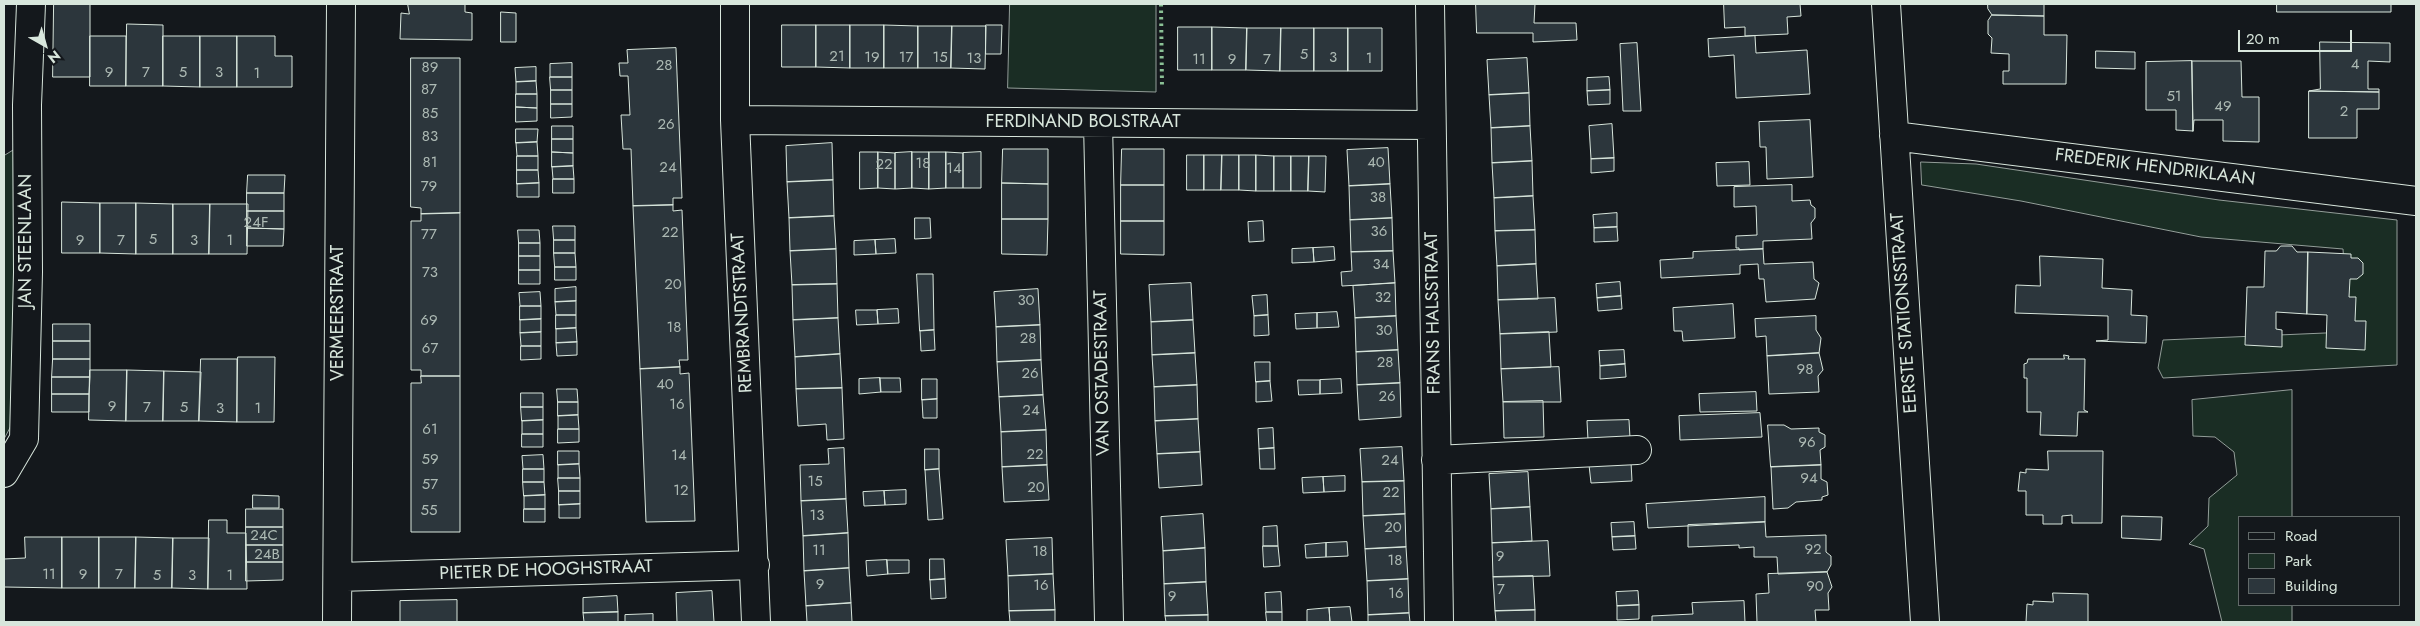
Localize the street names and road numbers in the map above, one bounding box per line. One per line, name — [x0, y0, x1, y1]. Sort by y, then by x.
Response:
street label: FERDINAND BOLSTRAAT — [985, 112, 1181, 134]
street label: FREDERIK HENDRIKLAAN — [2054, 145, 2256, 191]
street label: JAN STEENLAAN — [16, 174, 38, 308]
street label: EERSTE STATIONSSTRAAT — [1887, 212, 1923, 414]
street label: REMBRANDTSTRAAT — [728, 232, 758, 394]
street label: FRANS HALSSTRAAT — [1422, 232, 1446, 394]
street label: VERMEERSTRAAT — [328, 245, 350, 381]
street label: VAN OSTADESTRAAT — [1091, 290, 1115, 456]
street label: PIETER DE HOOGHSTRAAT — [439, 556, 653, 586]

